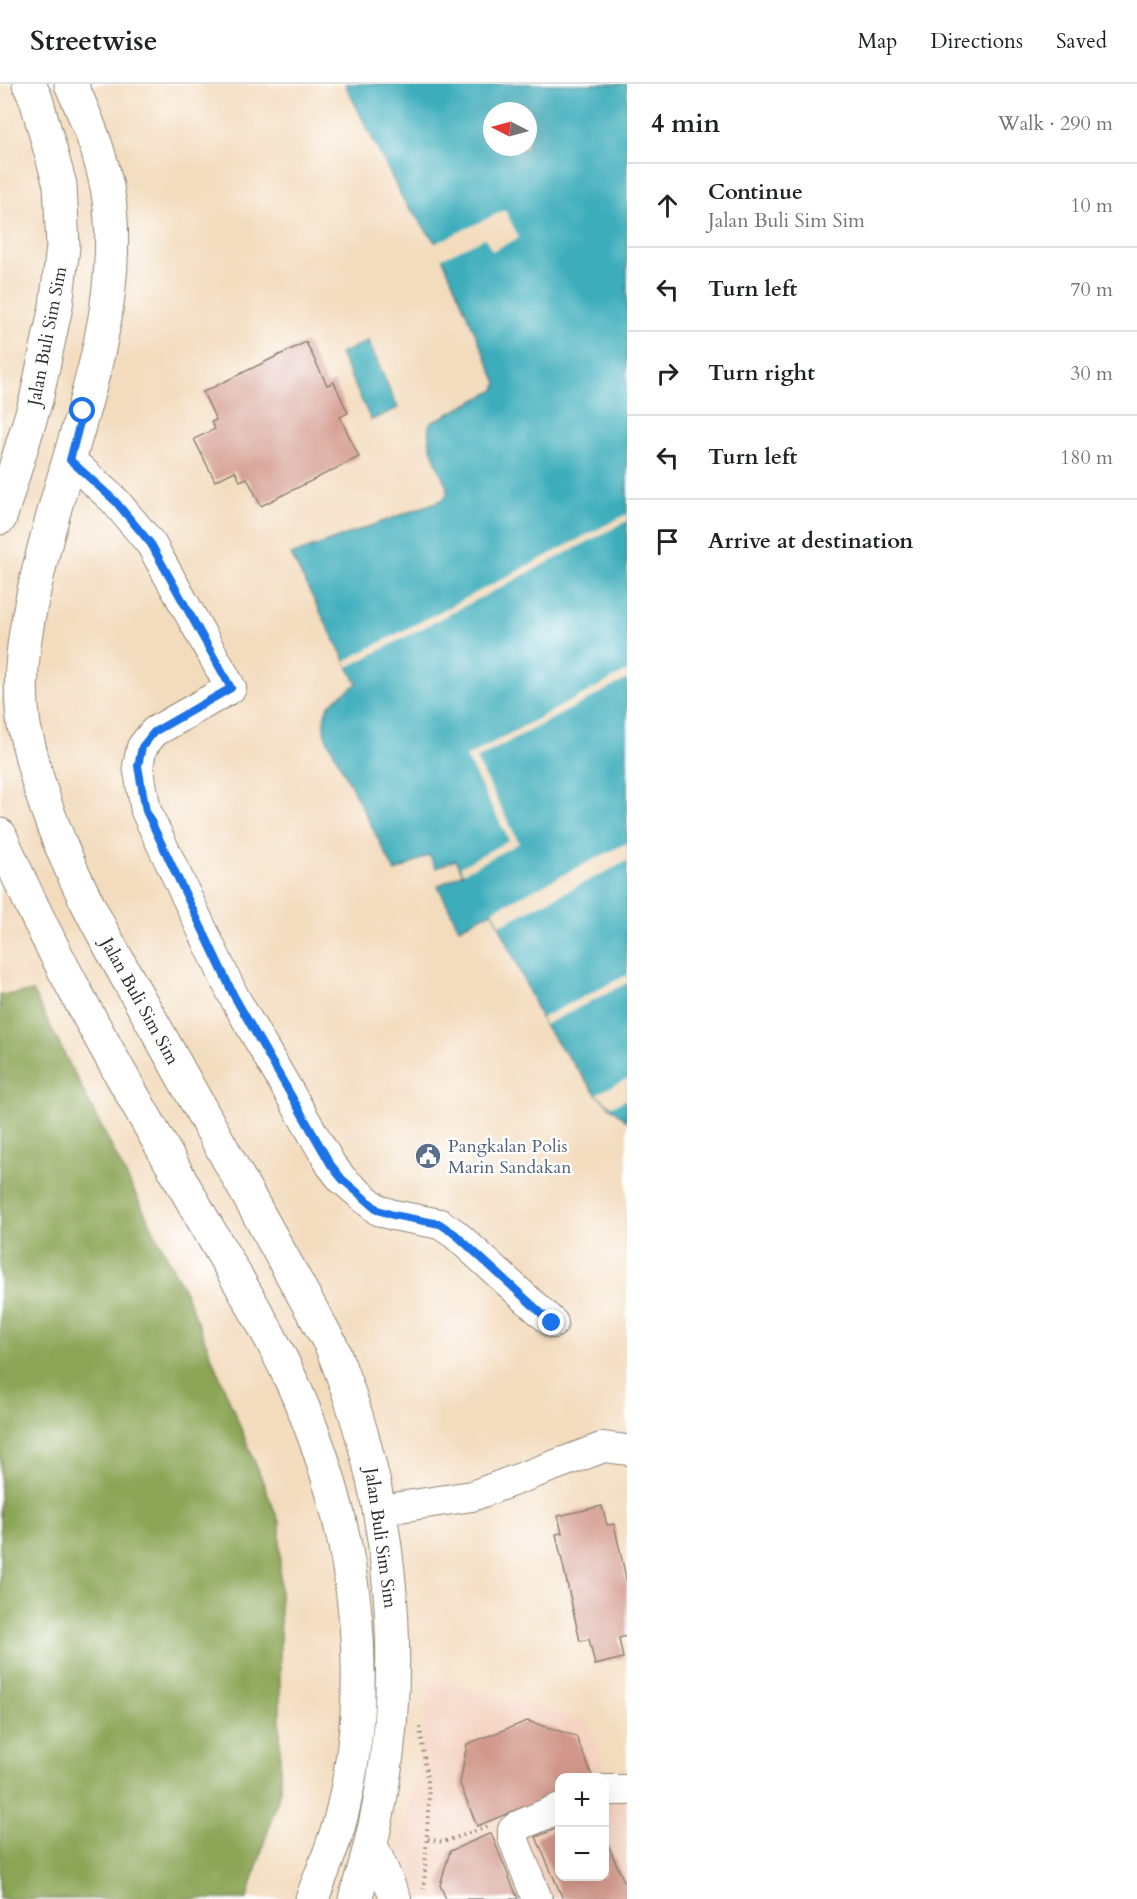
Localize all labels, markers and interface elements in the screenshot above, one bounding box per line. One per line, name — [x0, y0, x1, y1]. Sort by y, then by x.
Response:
text: Streetwise — [30, 22, 158, 60]
text: Map — [857, 27, 897, 56]
text: Directions — [930, 27, 1023, 56]
text: Saved — [1056, 27, 1107, 56]
north arrow — [483, 102, 537, 156]
text: 4 min — [651, 106, 720, 141]
text: Walk · 290 m — [998, 110, 1113, 137]
text: Continue — [708, 177, 803, 207]
icon: ahead — [651, 189, 684, 222]
text: 10 m — [1070, 192, 1113, 219]
text: Jalan Buli Sim Sim — [708, 207, 865, 234]
street label: Jalan Buli Sim Sim — [21, 264, 73, 411]
icon: left — [651, 273, 684, 306]
text: Turn left — [708, 274, 797, 304]
text: 70 m — [1070, 276, 1113, 303]
icon: right — [651, 357, 684, 390]
text: Turn right — [708, 358, 815, 388]
text: 30 m — [1070, 360, 1113, 387]
route start — [69, 397, 95, 423]
icon: left — [651, 441, 684, 474]
text: Turn left — [708, 442, 797, 472]
text: 180 m — [1060, 444, 1113, 471]
icon: arrive — [651, 525, 684, 558]
text: Arrive at destination — [708, 526, 913, 556]
street label: Jalan Buli Sim Sim — [93, 931, 185, 1070]
place label: Pangkalan Polis Marin Sandakan — [448, 1134, 572, 1180]
public building icon: Pangkalan Polis Marin Sandakan — [413, 1141, 443, 1171]
route end — [538, 1309, 564, 1335]
street label: Jalan Buli Sim Sim — [358, 1463, 403, 1611]
map controls — [555, 1773, 609, 1881]
button: + — [555, 1773, 609, 1827]
button: − — [555, 1827, 609, 1881]

